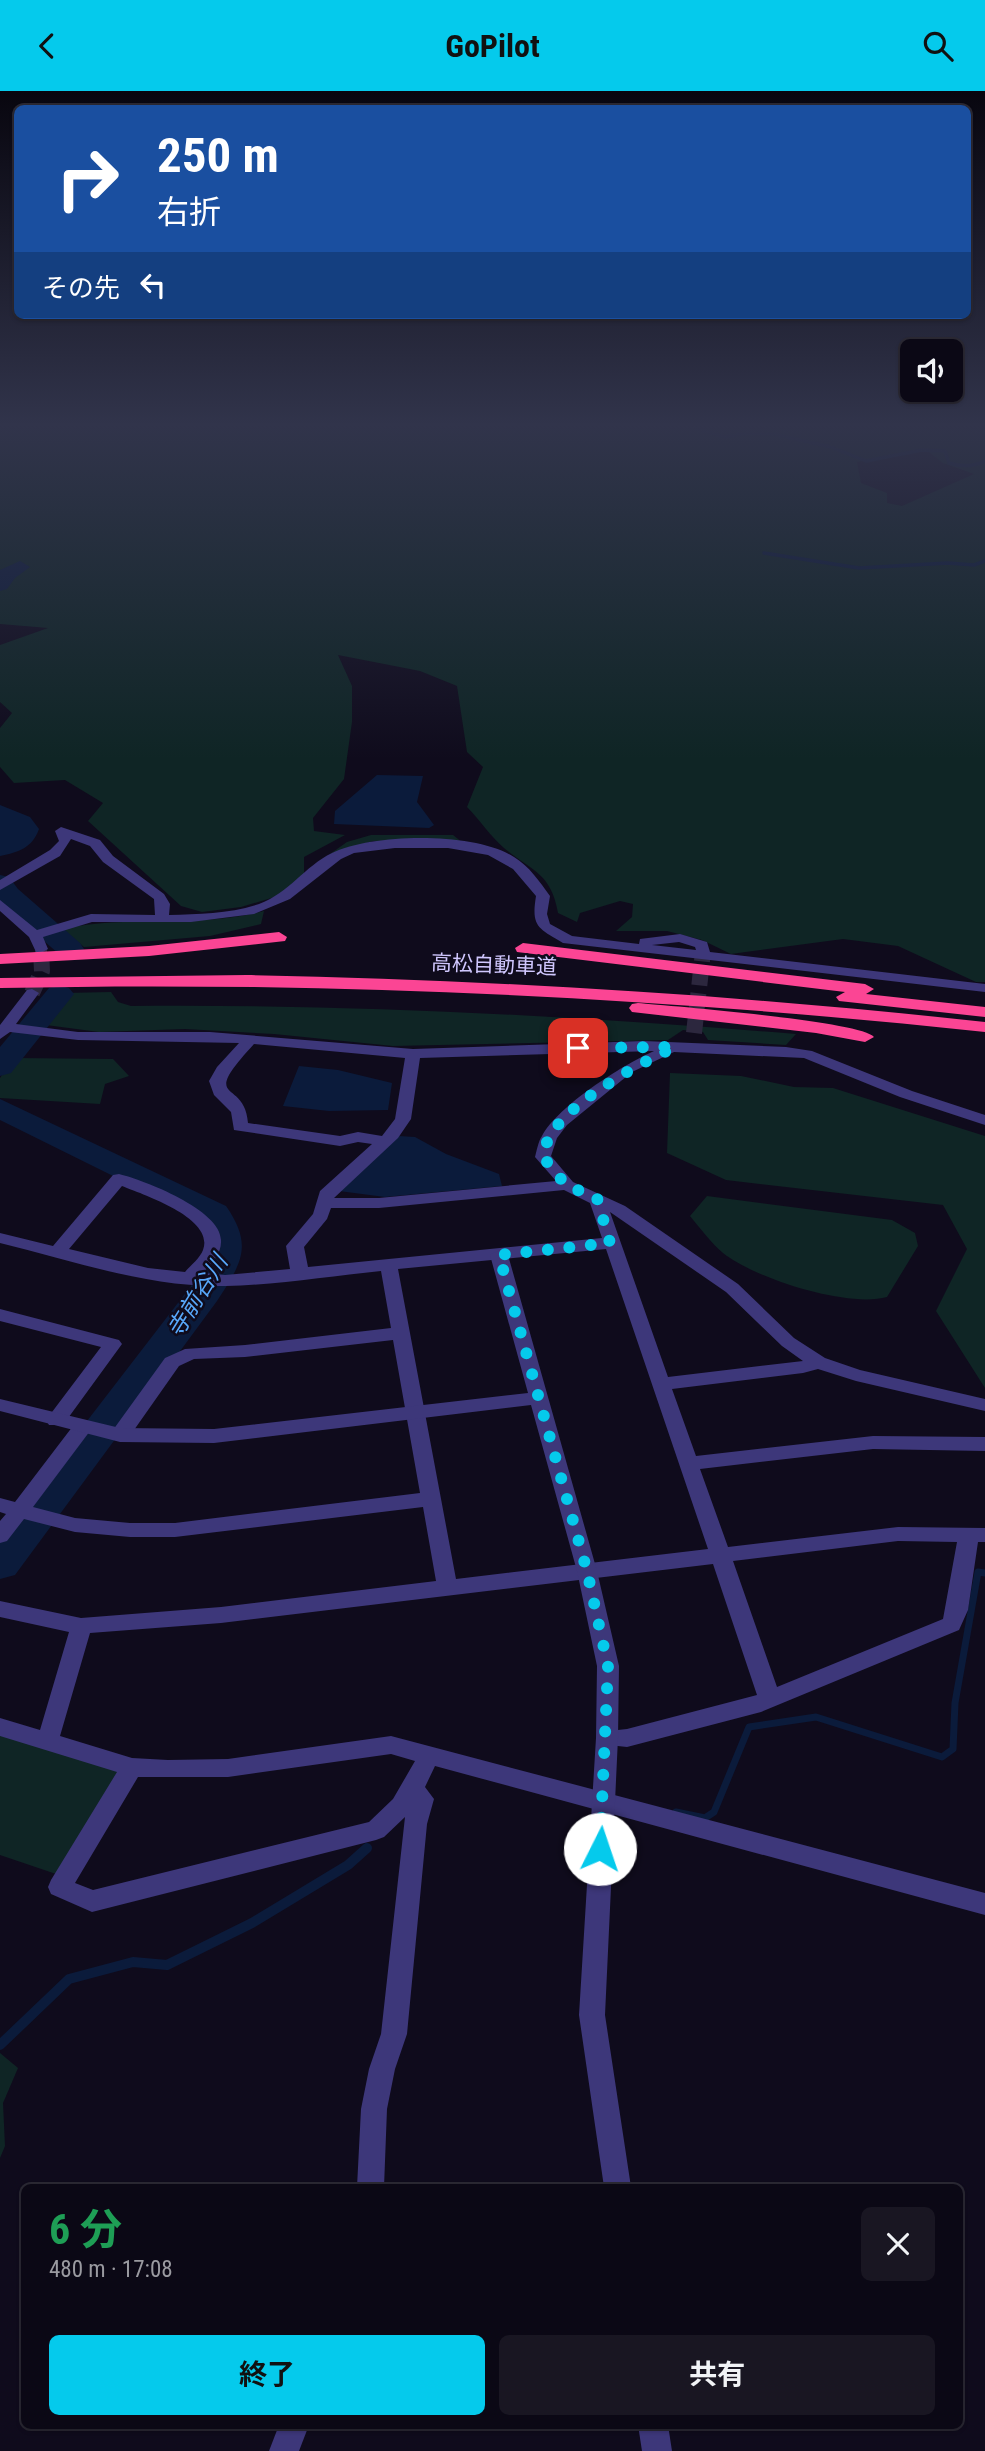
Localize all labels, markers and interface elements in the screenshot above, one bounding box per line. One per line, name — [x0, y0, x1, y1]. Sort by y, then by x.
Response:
icon: back — [28, 27, 66, 65]
text: GoPilot — [445, 27, 540, 65]
icon: search — [919, 27, 957, 65]
text: 250 m — [157, 127, 279, 184]
icon: right — [42, 133, 133, 224]
text: 右折 — [157, 193, 221, 231]
icon: left — [134, 266, 172, 304]
text: その先 — [42, 273, 120, 303]
map controls — [900, 339, 963, 402]
button: sound — [900, 339, 963, 402]
street label: 高松自動車道 — [431, 951, 557, 979]
pin — [548, 1018, 608, 1078]
icon: arrive — [559, 1029, 597, 1067]
water label: 寺前谷川 — [162, 1248, 235, 1342]
position arrow — [563, 1812, 637, 1886]
text: 6 分 — [49, 2205, 122, 2254]
button: close — [861, 2207, 935, 2281]
text: 480 m · 17:08 — [49, 2256, 173, 2283]
button: 終了 — [49, 2335, 485, 2415]
button: 共有 — [499, 2335, 935, 2415]

